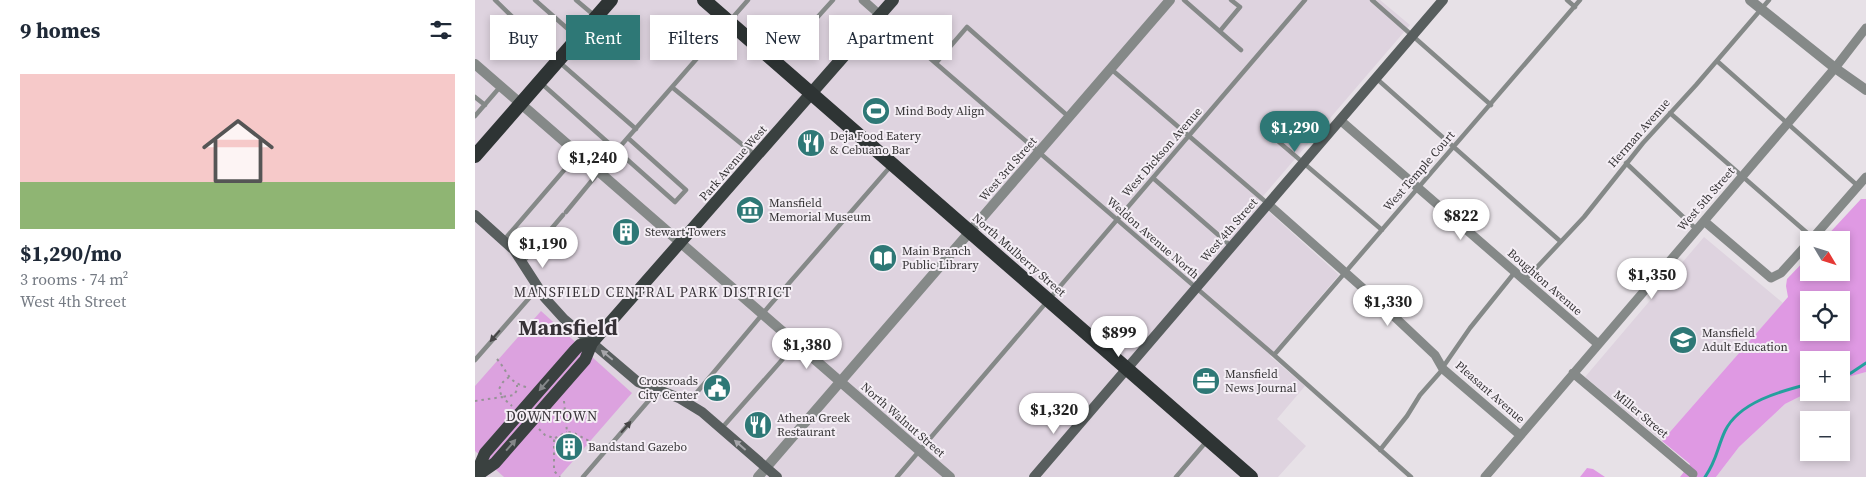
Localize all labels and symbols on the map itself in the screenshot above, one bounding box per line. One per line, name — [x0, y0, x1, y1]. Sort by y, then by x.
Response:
street label: Herman Avenue — [1605, 95, 1673, 171]
sports icon: Mind Body Align — [861, 96, 891, 126]
place label: Mind Body Align — [895, 103, 985, 119]
street label: West Dickson Avenue — [1118, 104, 1206, 200]
pin: $1,290 — [1254, 110, 1336, 153]
street label: Park Avenue West — [696, 122, 770, 204]
street label: West Temple Court — [1380, 127, 1458, 214]
restaurant icon: Deja Food Eatery & Cebuano Bar — [796, 128, 826, 158]
place label: Deja Food Eatery & Cebuano Bar — [830, 128, 922, 158]
street label: West 3rd Street — [976, 133, 1040, 205]
pin: $1,240 — [552, 140, 634, 183]
street label: West 5th Street — [1674, 164, 1738, 234]
street label: Weldon Avenue North — [1103, 193, 1203, 283]
museum icon: Mansfield Memorial Museum — [735, 195, 765, 225]
place label: Mansfield Memorial Museum — [769, 195, 871, 225]
street label: West 4th Street — [1197, 195, 1261, 265]
pin: $822 — [1431, 198, 1491, 241]
street label: North Mulberry Street — [969, 210, 1069, 300]
building icon: Stewart Towers — [611, 217, 641, 247]
place label: Stewart Towers — [645, 224, 726, 240]
pin: $1,190 — [502, 226, 584, 269]
north arrow — [1800, 231, 1850, 281]
library icon: Main Branch Public Library — [868, 243, 898, 273]
place label: Main Branch Public Library — [902, 243, 980, 273]
street label: Boughton Avenue — [1504, 245, 1586, 319]
pin: $1,350 — [1611, 258, 1693, 300]
district label: MANSFIELD CENTRAL PARK DISTRICT — [514, 282, 792, 302]
pin: $1,330 — [1347, 284, 1429, 327]
district label: Mansfield — [518, 312, 618, 342]
pin: $899 — [1089, 316, 1149, 358]
school or university icon: Mansfield Adult Education — [1668, 325, 1698, 355]
place label: Mansfield Adult Education — [1702, 325, 1788, 355]
pin: $1,380 — [766, 328, 848, 370]
one-way arrow — [489, 330, 501, 342]
one-way arrow — [600, 350, 613, 361]
street label: Pleasant Avenue — [1452, 357, 1528, 427]
office icon: Mansfield News Journal — [1191, 366, 1221, 396]
place label: Mansfield News Journal — [1225, 366, 1297, 396]
place label: Crossroads City Center — [638, 373, 698, 403]
public building icon: Crossroads City Center — [702, 373, 732, 403]
one-way arrow — [539, 379, 550, 391]
street label: North Walnut Street — [858, 379, 948, 461]
street label: Miller Street — [1610, 386, 1672, 442]
pin: $1,320 — [1013, 392, 1095, 435]
district label: DOWNTOWN — [506, 406, 598, 426]
restaurant icon: Athena Greek Restaurant — [743, 410, 773, 440]
place label: Athena Greek Restaurant — [777, 410, 850, 440]
one-way arrow — [620, 421, 632, 433]
building icon: Bandstand Gazebo — [554, 432, 584, 462]
one-way arrow — [505, 439, 517, 451]
place label: Bandstand Gazebo — [588, 439, 687, 455]
one-way arrow — [734, 439, 746, 451]

